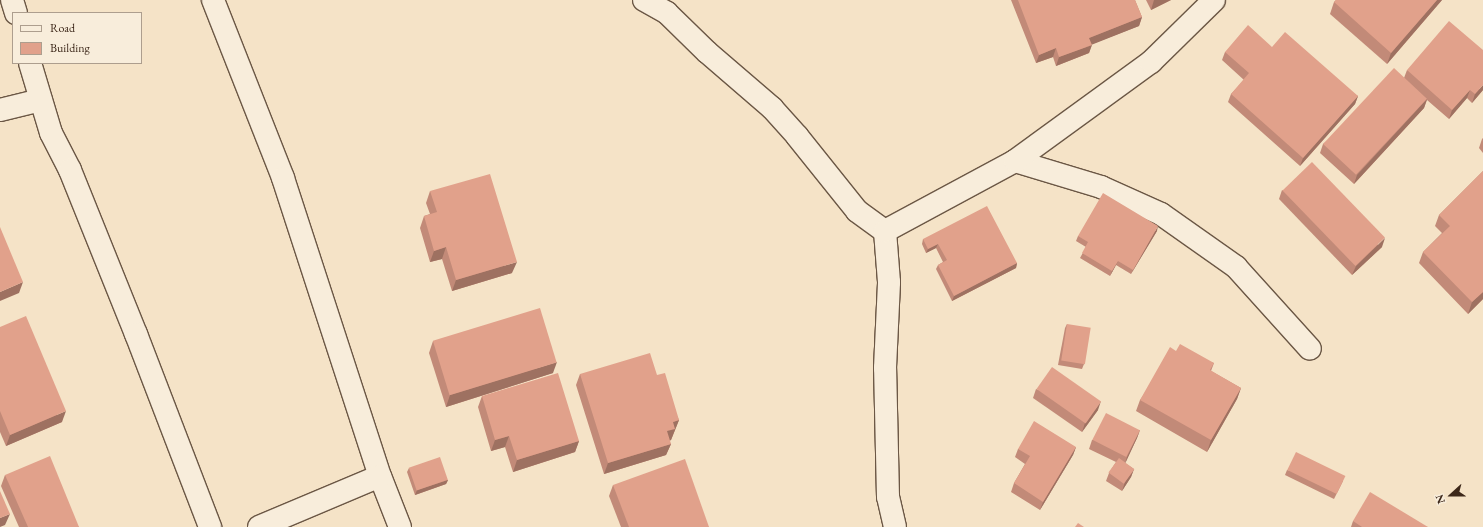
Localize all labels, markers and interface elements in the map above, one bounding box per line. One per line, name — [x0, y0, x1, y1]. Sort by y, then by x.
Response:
legend — [12, 12, 142, 64]
text: Road — [50, 20, 75, 36]
text: Building — [50, 40, 90, 56]
north arrow — [1431, 475, 1471, 515]
text: N — [1432, 493, 1448, 506]

